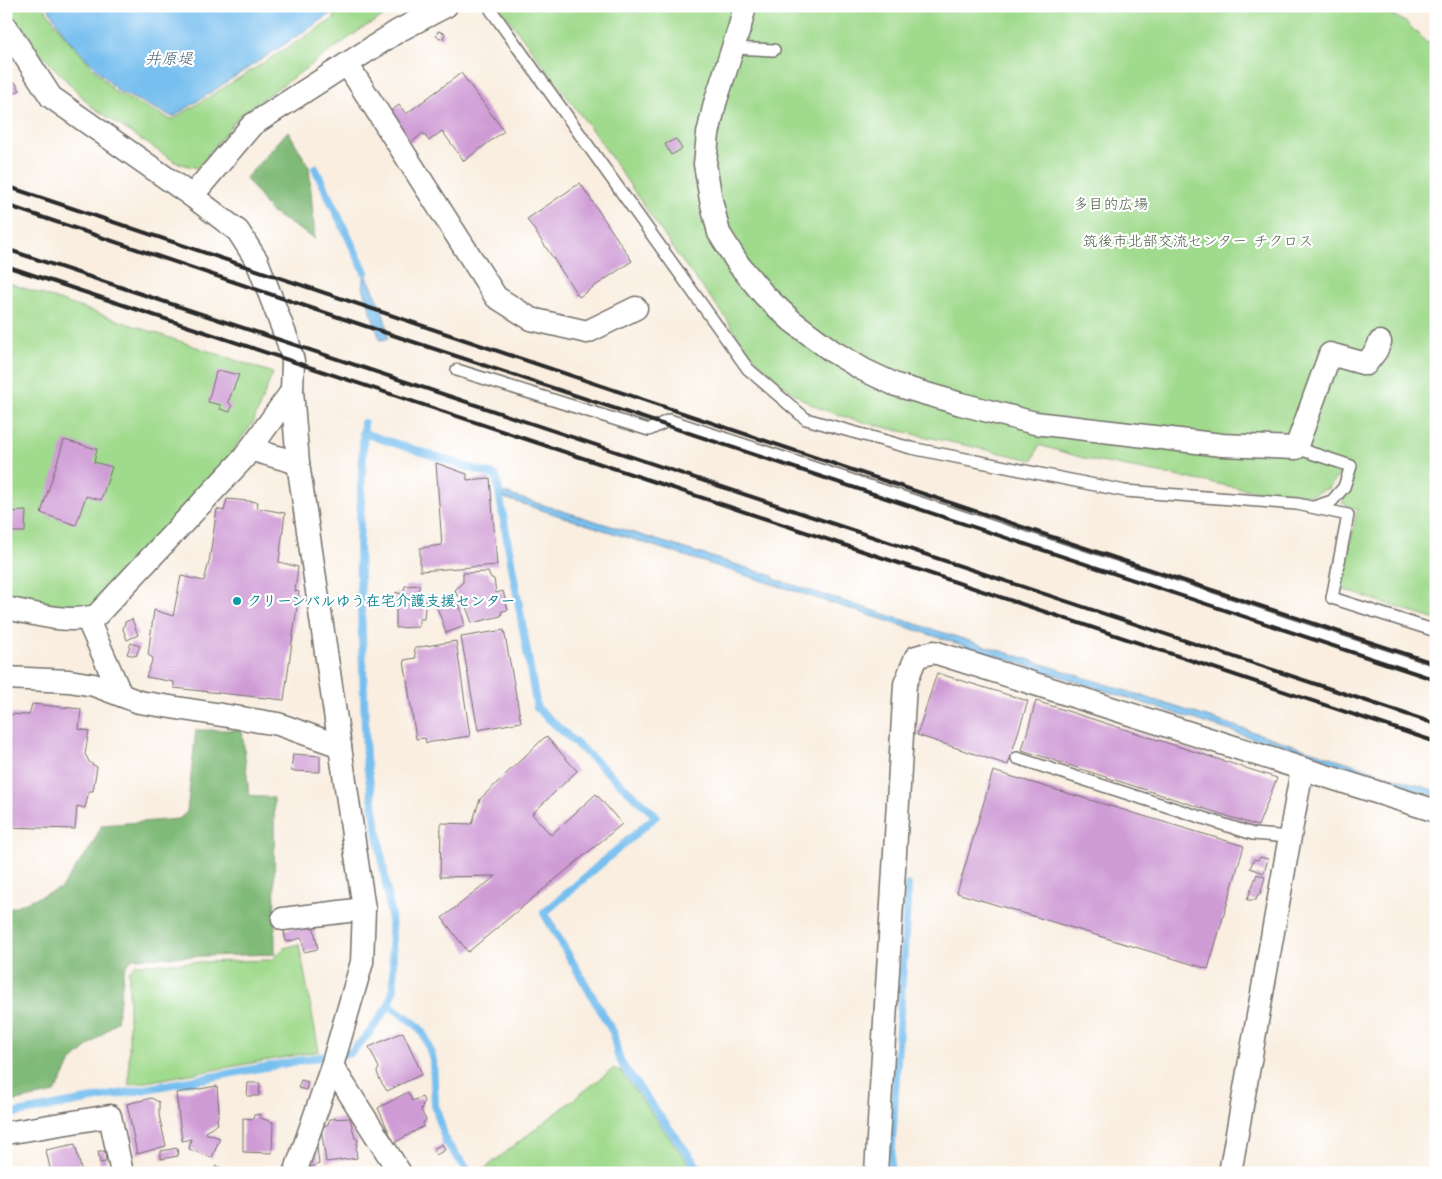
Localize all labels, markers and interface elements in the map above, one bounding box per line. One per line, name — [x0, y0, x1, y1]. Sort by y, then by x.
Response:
water label: 井原堤 — [145, 48, 194, 70]
park label: 多目的広場 — [1073, 194, 1149, 215]
park label: 筑後市北部交流センター チクロス — [1083, 231, 1313, 252]
place label: クリーンパルゆう在宅介護支援センター — [247, 591, 516, 612]
marker: クリーンパルゆう在宅介護支援センター — [231, 595, 243, 607]

